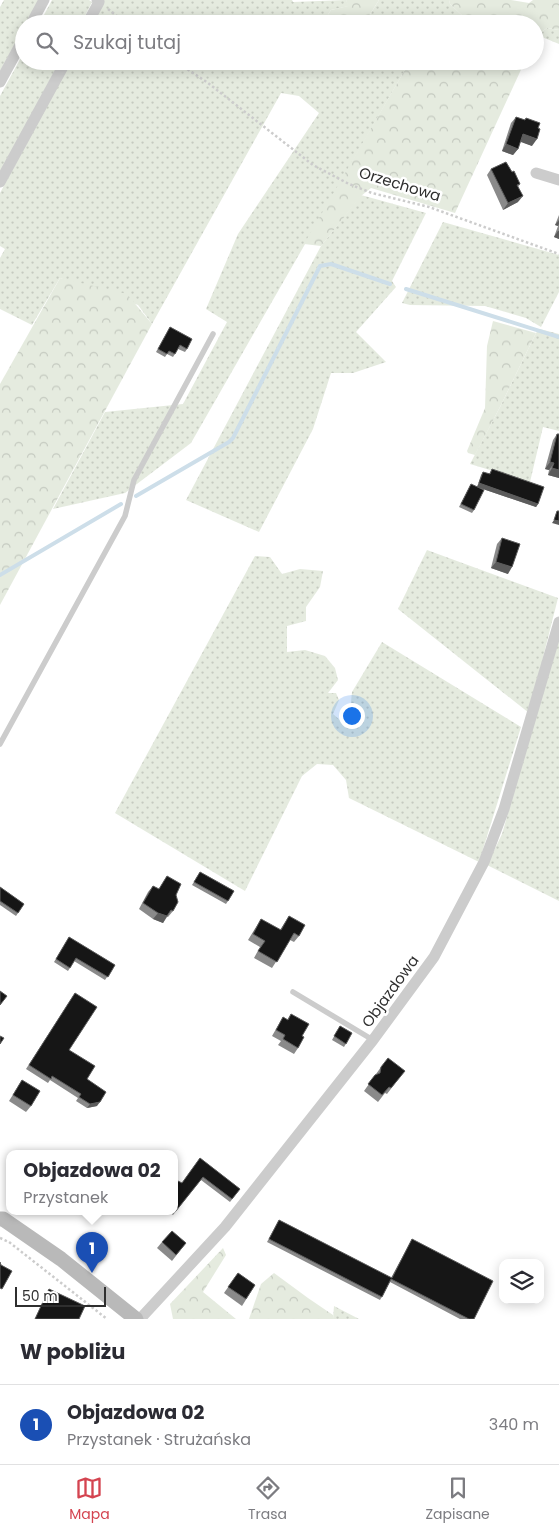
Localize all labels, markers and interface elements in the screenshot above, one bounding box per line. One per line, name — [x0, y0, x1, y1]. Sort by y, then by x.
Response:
search box — [15, 15, 544, 70]
icon: search — [33, 29, 61, 57]
text: Szukaj tutaj — [73, 29, 181, 56]
street label: Orzechowa — [357, 162, 443, 206]
your location — [339, 703, 365, 729]
street label: Objazdowa — [357, 951, 423, 1031]
popup — [6, 1150, 178, 1215]
text: Objazdowa 02 — [23, 1157, 161, 1184]
text: Przystanek — [23, 1186, 108, 1209]
pin: 1 — [76, 1232, 108, 1273]
map controls — [499, 1259, 544, 1304]
button: layers — [499, 1259, 544, 1304]
scale bar — [15, 1284, 106, 1307]
text: 50 m — [22, 1286, 58, 1306]
text: W pobliżu — [20, 1337, 125, 1366]
text: Objazdowa 02 — [67, 1399, 204, 1426]
text: 1 — [33, 1413, 39, 1436]
text: 340 m — [489, 1413, 539, 1436]
text: Przystanek · Strużańska — [67, 1428, 251, 1451]
tab: Mapa — [69, 1474, 110, 1525]
tab: Trasa — [248, 1474, 287, 1525]
tab: Zapisane — [425, 1474, 490, 1525]

